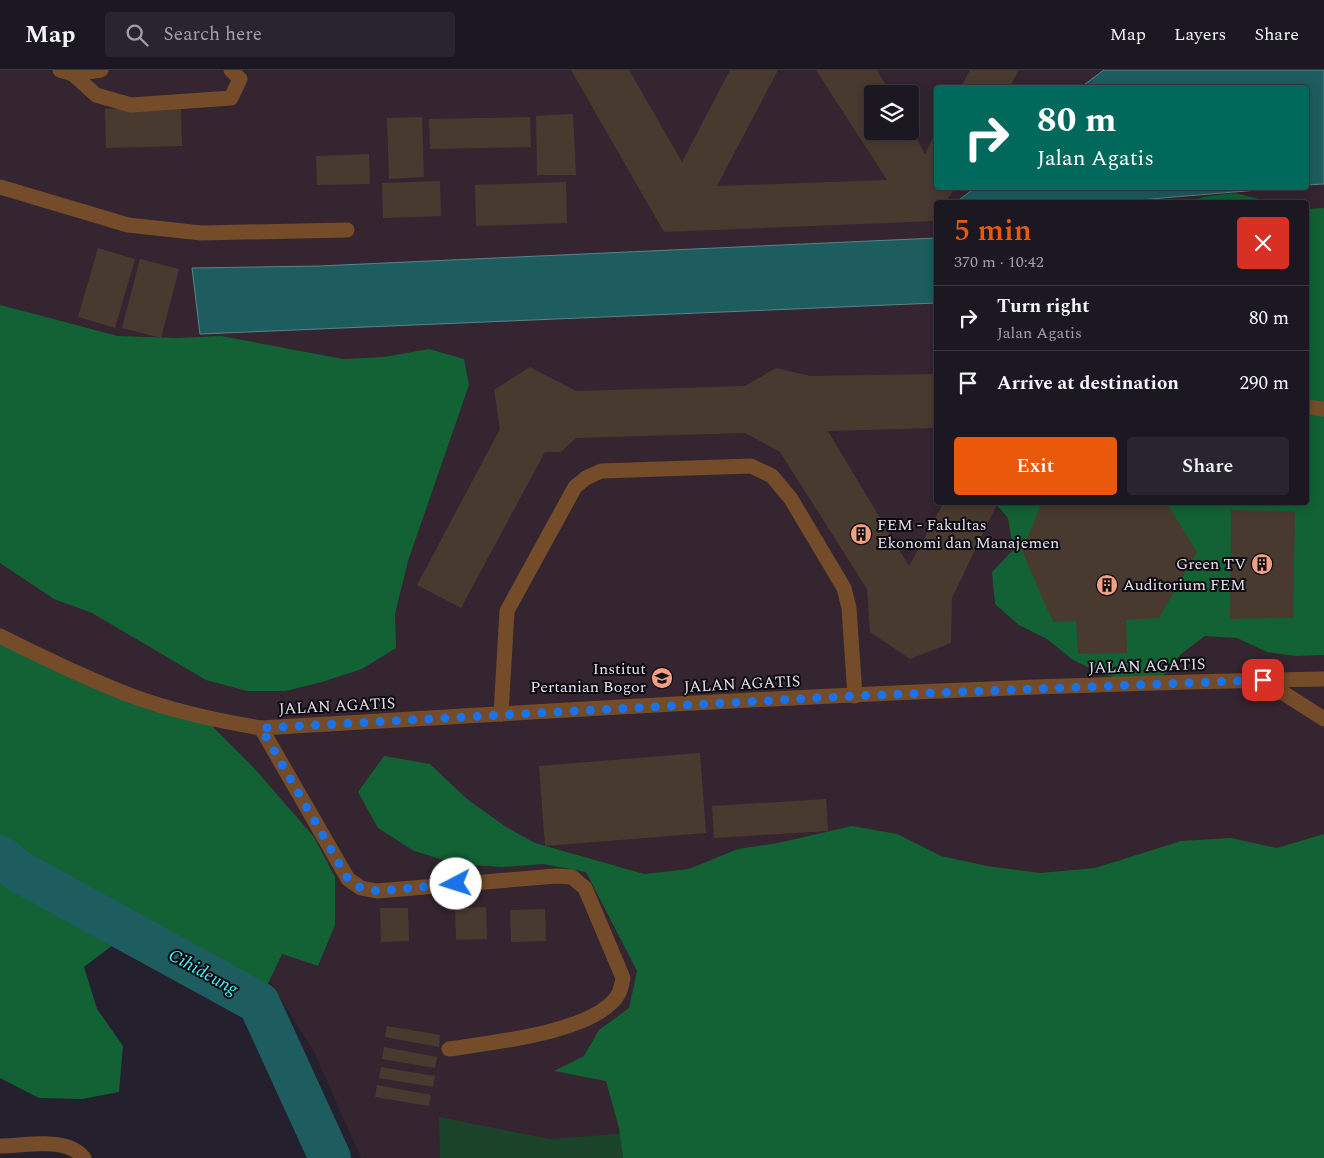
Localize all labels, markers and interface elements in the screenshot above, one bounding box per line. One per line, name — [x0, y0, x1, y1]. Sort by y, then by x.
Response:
search box — [105, 12, 455, 57]
text: Map — [25, 17, 75, 53]
text: Search here — [163, 20, 262, 49]
icon: search — [123, 21, 151, 49]
text: Map — [1110, 21, 1146, 48]
text: Layers — [1174, 21, 1226, 48]
text: Share — [1254, 21, 1299, 48]
map controls — [864, 85, 919, 140]
button: layers — [864, 85, 919, 140]
text: 80 m — [1037, 94, 1117, 147]
icon: right — [954, 105, 1019, 170]
text: Jalan Agatis — [1037, 142, 1154, 175]
text: 5 min — [954, 208, 1032, 254]
button: close — [1237, 217, 1289, 269]
text: 370 m · 10:42 — [954, 250, 1044, 274]
text: Turn right — [997, 292, 1090, 321]
icon: right — [954, 304, 982, 332]
text: 80 m — [1249, 304, 1289, 333]
text: Jalan Agatis — [997, 321, 1082, 345]
icon: arrive — [954, 369, 982, 397]
text: Arrive at destination — [997, 369, 1179, 398]
text: 290 m — [1239, 369, 1289, 398]
button: Exit — [954, 437, 1117, 495]
button: Share — [1127, 437, 1289, 495]
place label: FEM - Fakultas Ekonomi dan Manajemen — [877, 513, 1059, 555]
building icon: FEM - Fakultas Ekonomi dan Manajemen — [849, 522, 873, 546]
place label: Green TV — [1176, 552, 1246, 576]
building icon: Green TV — [1250, 552, 1274, 576]
building icon: Auditorium FEM — [1095, 573, 1119, 597]
place label: Auditorium FEM — [1123, 573, 1246, 597]
street label: JALAN AGATIS — [1088, 652, 1206, 680]
place label: Institut Pertanian Bogor — [530, 657, 646, 699]
pin — [1242, 659, 1284, 701]
school or university icon: Institut Pertanian Bogor — [650, 666, 674, 690]
icon: arrive — [1249, 666, 1277, 694]
street label: JALAN AGATIS — [683, 669, 801, 699]
street label: JALAN AGATIS — [278, 691, 396, 721]
position arrow — [429, 857, 481, 909]
water label: Cihideung — [163, 942, 244, 1003]

